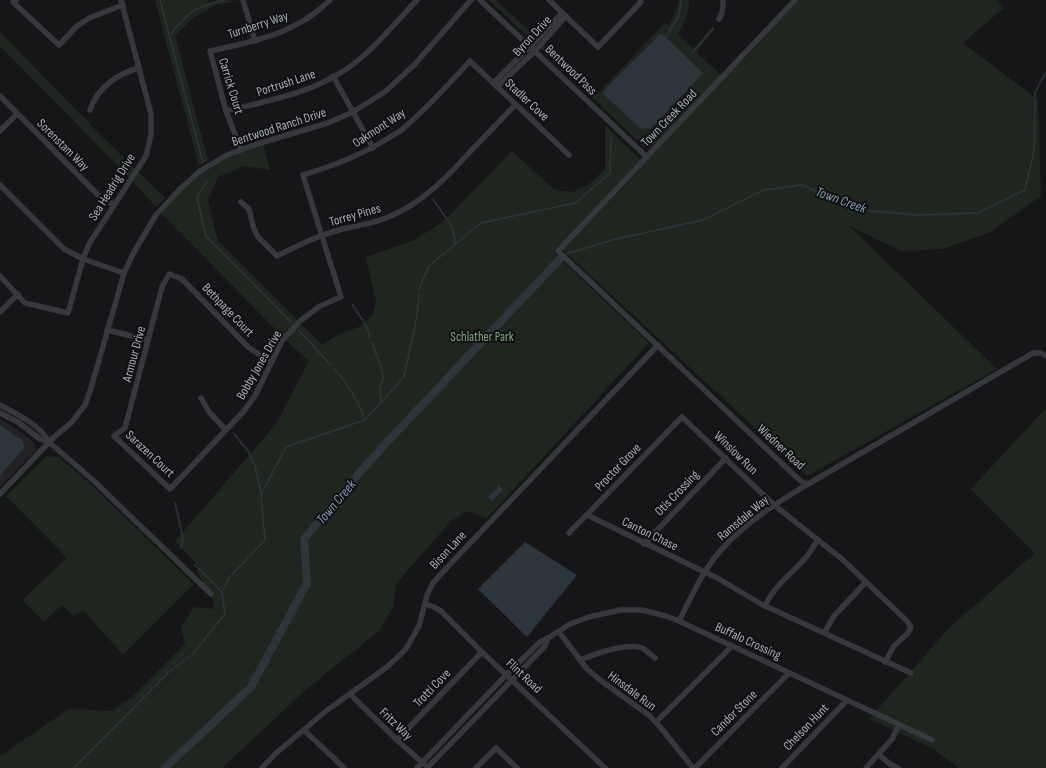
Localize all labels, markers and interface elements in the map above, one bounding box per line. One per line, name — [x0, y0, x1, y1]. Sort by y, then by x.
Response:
street label: Turnberry Way — [226, 8, 290, 42]
street label: Byron Drive — [509, 12, 555, 60]
street label: Bentwood Pass — [542, 41, 600, 99]
street label: Carrick Court — [215, 56, 247, 116]
street label: Portrush Lane — [255, 66, 317, 100]
street label: Stadler Cove — [501, 75, 553, 125]
street label: Town Creek Road — [638, 86, 700, 150]
street label: Bentwood Ranch Drive — [230, 104, 328, 150]
street label: Oakmont Way — [350, 105, 408, 151]
street label: Sorenstam Way — [34, 116, 92, 174]
street label: Sea Headrig Drive — [85, 150, 139, 224]
water label: Town Creek — [813, 183, 869, 217]
street label: Torrey Pines — [327, 200, 383, 230]
street label: Bethpage Court — [199, 280, 257, 340]
street label: Armour Drive — [119, 324, 149, 385]
street label: Bobby Jones Drive — [233, 328, 285, 402]
park label: Schlather Park — [450, 329, 514, 345]
street label: Wiedner Road — [754, 421, 808, 473]
street label: Sarazen Court — [122, 427, 178, 481]
street label: Winslow Run — [711, 428, 761, 478]
street label: Proctor Grove — [591, 440, 645, 494]
street label: Otis Crossing — [651, 467, 703, 519]
water label: Town Creek — [313, 476, 360, 528]
street label: Ramsdale Way — [714, 492, 772, 544]
street label: Canton Chase — [619, 514, 681, 554]
street label: Bison Lane — [426, 528, 470, 572]
street label: Buffalo Crossing — [712, 619, 784, 663]
street label: Flint Road — [503, 655, 545, 697]
street label: Trotti Cove — [410, 665, 454, 711]
street label: Hinsdale Run — [605, 668, 659, 714]
street label: Candor Stone — [708, 687, 760, 739]
street label: Chelson Hunt — [780, 700, 832, 754]
street label: Fritz Way — [376, 704, 416, 744]

